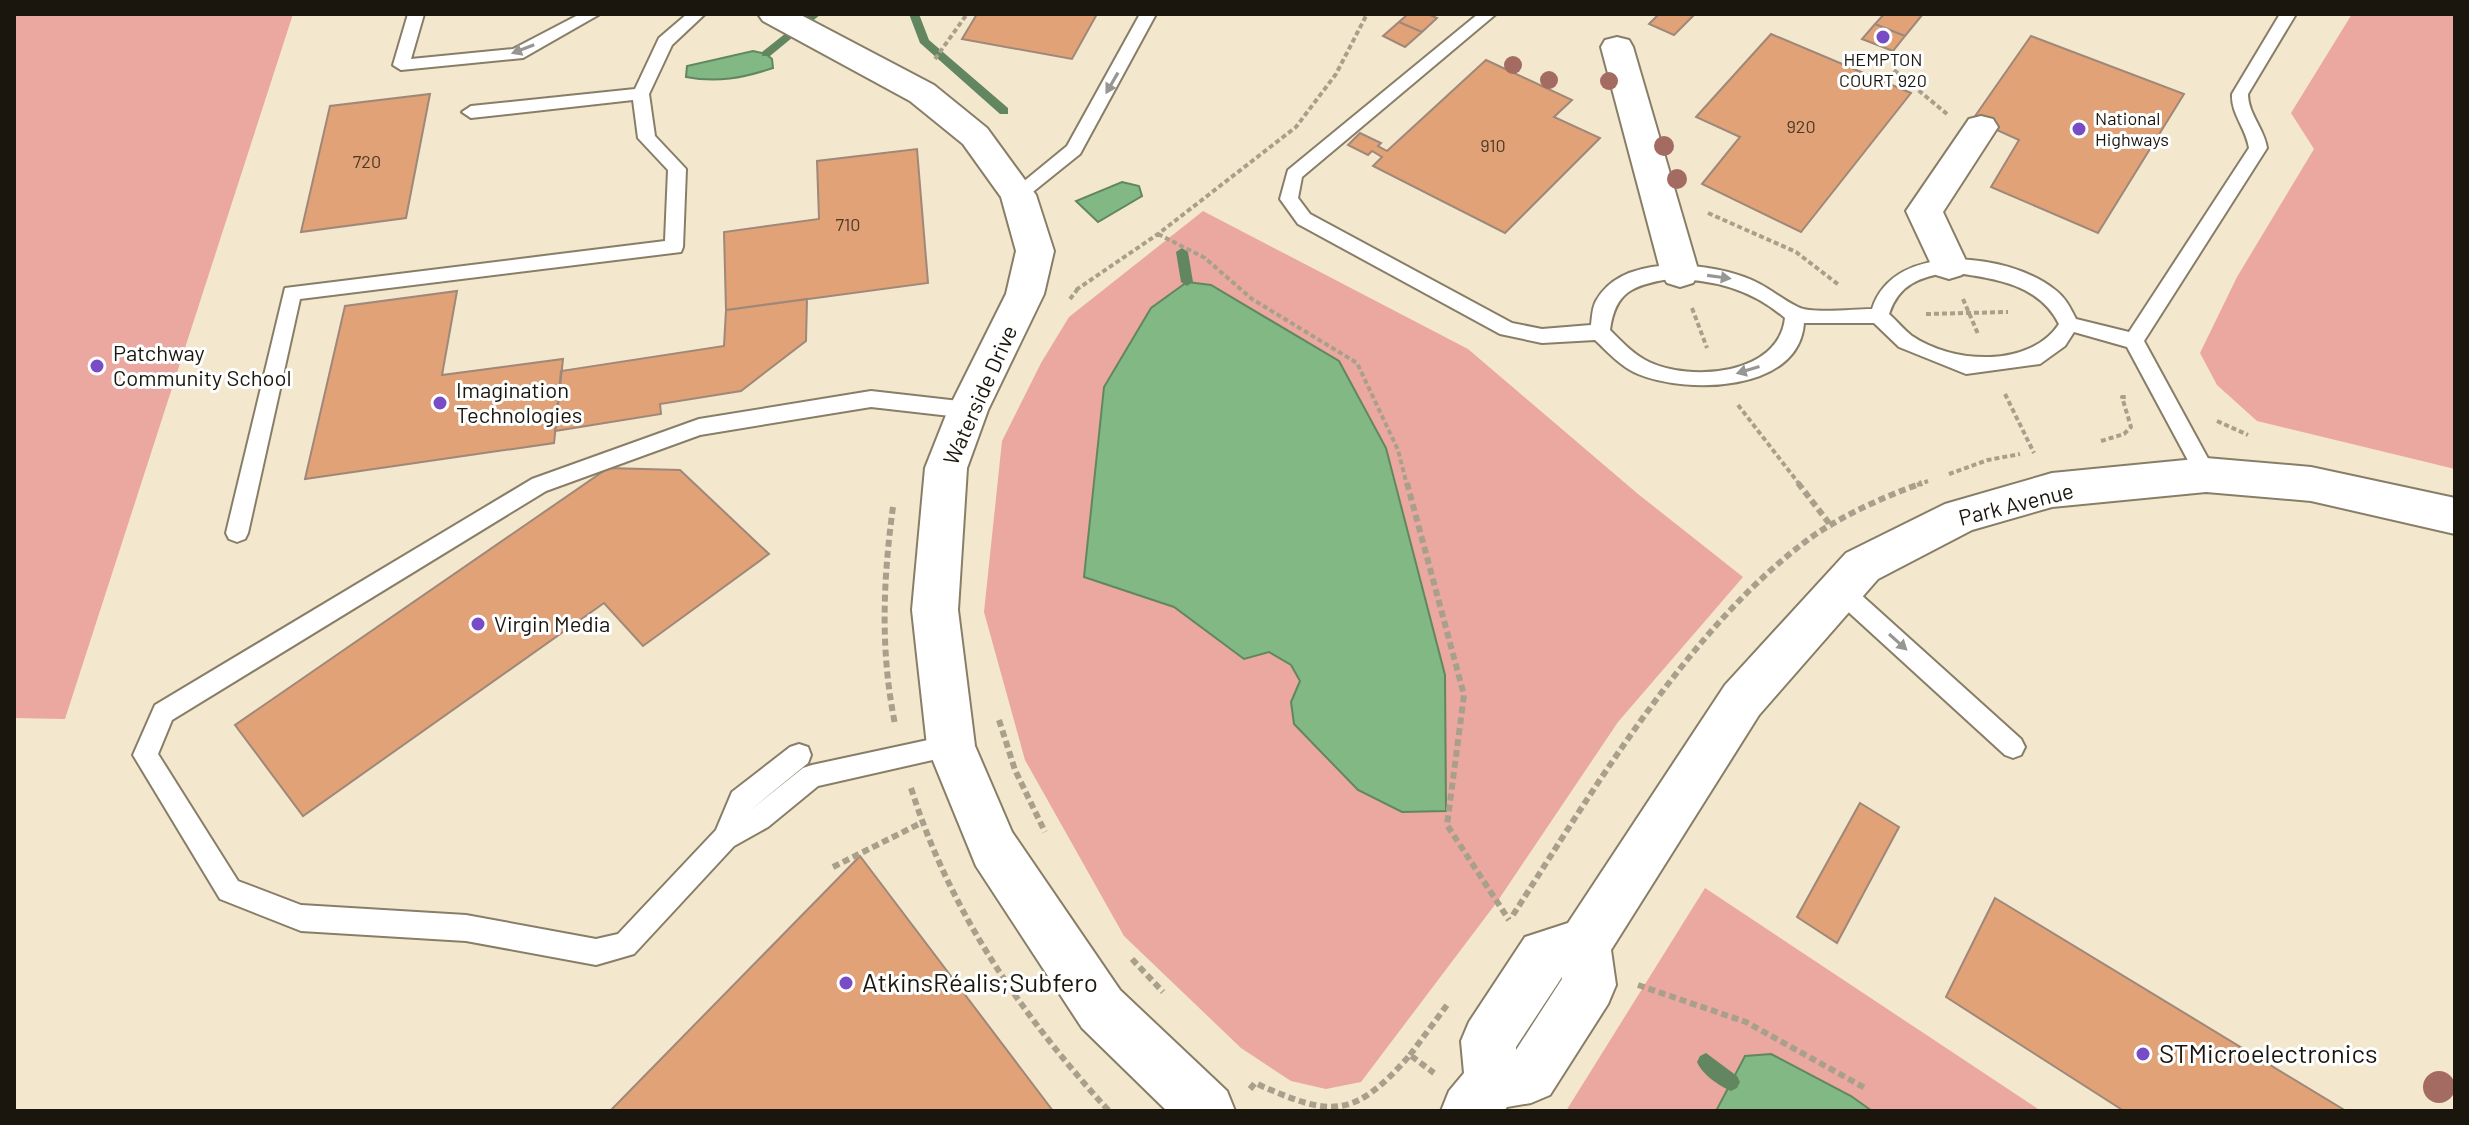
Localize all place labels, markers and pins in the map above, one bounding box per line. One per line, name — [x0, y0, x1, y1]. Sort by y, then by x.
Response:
marker: HEMPTON COURT 920 — [1874, 28, 1892, 46]
place label: HEMPTON COURT 920 — [1839, 48, 1927, 91]
place label: National Highways — [2095, 107, 2169, 150]
marker: National Highways — [2070, 120, 2088, 138]
place label: Patchway Community School — [113, 339, 292, 390]
marker: Patchway Community School — [88, 357, 106, 375]
place label: Imagination Technologies — [456, 376, 582, 427]
marker: Imagination Technologies — [431, 394, 449, 412]
place label: Virgin Media — [494, 610, 610, 636]
marker: Virgin Media — [469, 615, 487, 633]
place label: AtkinsRéalis;Subfero — [862, 966, 1098, 997]
marker: AtkinsRéalis;Subfero — [837, 974, 855, 992]
place label: STMicroelectronics — [2159, 1037, 2378, 1068]
marker: STMicroelectronics — [2134, 1045, 2152, 1063]

